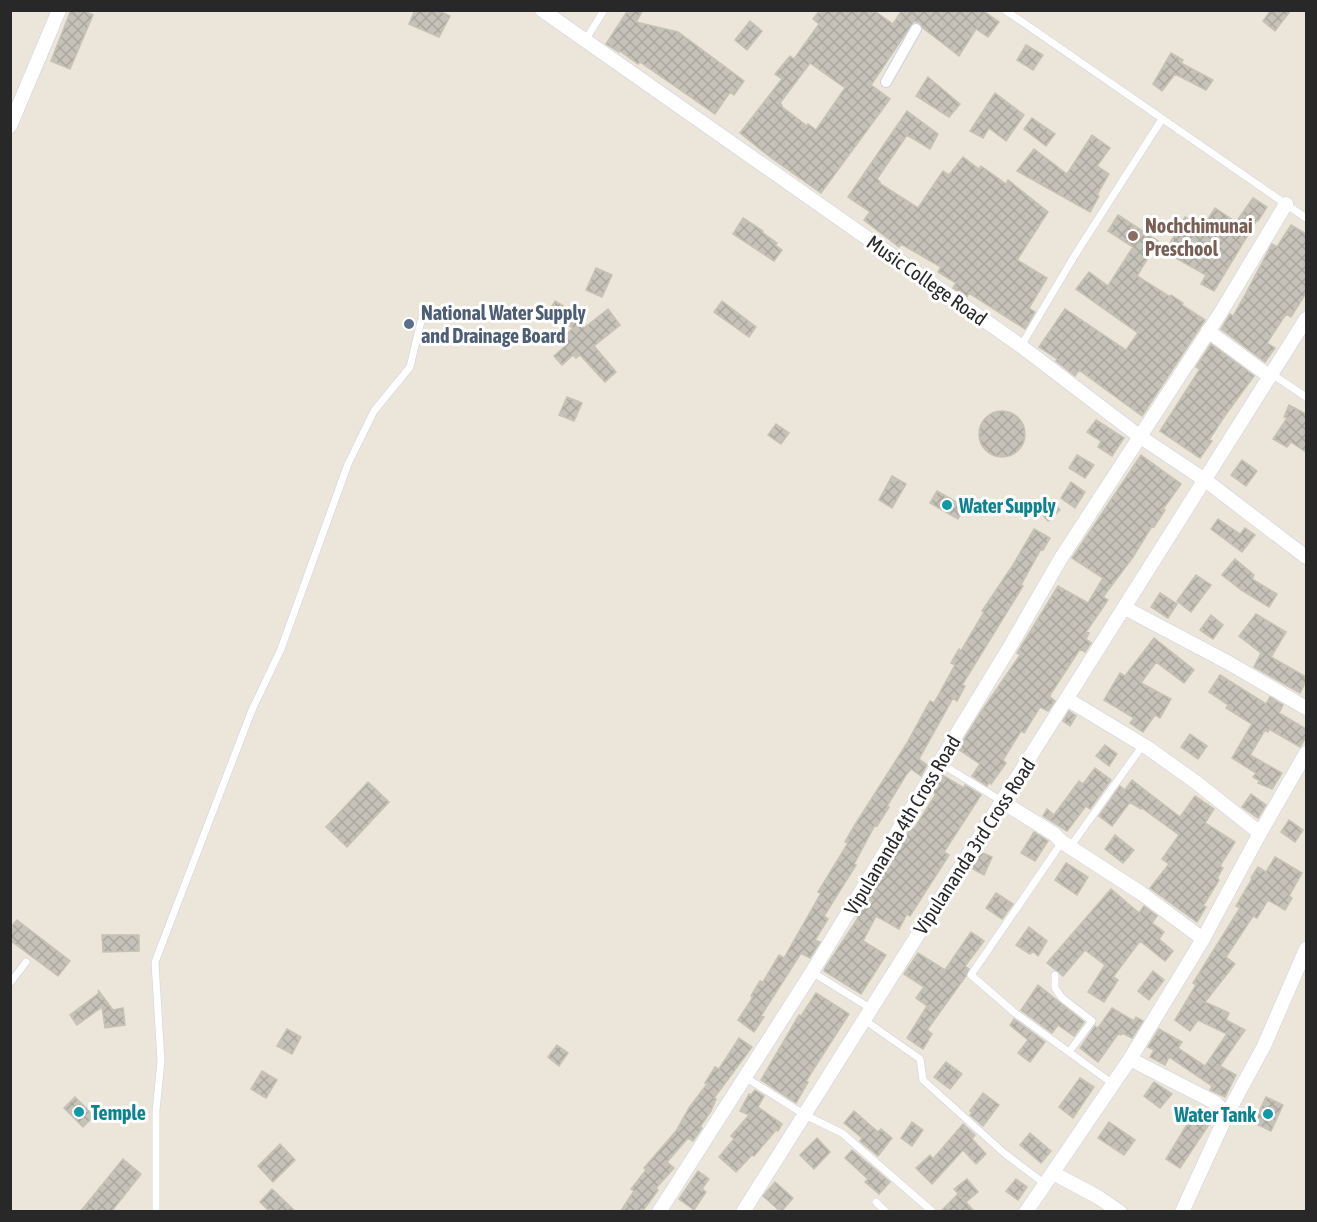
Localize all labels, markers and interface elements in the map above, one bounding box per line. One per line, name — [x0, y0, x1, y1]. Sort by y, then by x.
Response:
place label: Nochchimunai Preschool — [1145, 214, 1253, 260]
marker: Nochchimunai Preschool — [1126, 229, 1140, 243]
street label: Music College Road — [863, 230, 991, 330]
place label: National Water Supply and Drainage Board — [421, 301, 586, 347]
marker: National Water Supply and Drainage Board — [402, 317, 416, 331]
place label: Water Supply — [958, 494, 1057, 517]
marker: Water Supply — [940, 498, 954, 512]
street label: Vipulananda 4th Cross Road — [839, 731, 965, 919]
street label: Vipulananda 3rd Cross Road — [908, 754, 1040, 938]
place label: Temple — [91, 1101, 146, 1124]
place label: Water Tank — [1173, 1103, 1256, 1126]
marker: Temple — [72, 1105, 86, 1119]
marker: Water Tank — [1261, 1107, 1275, 1121]

